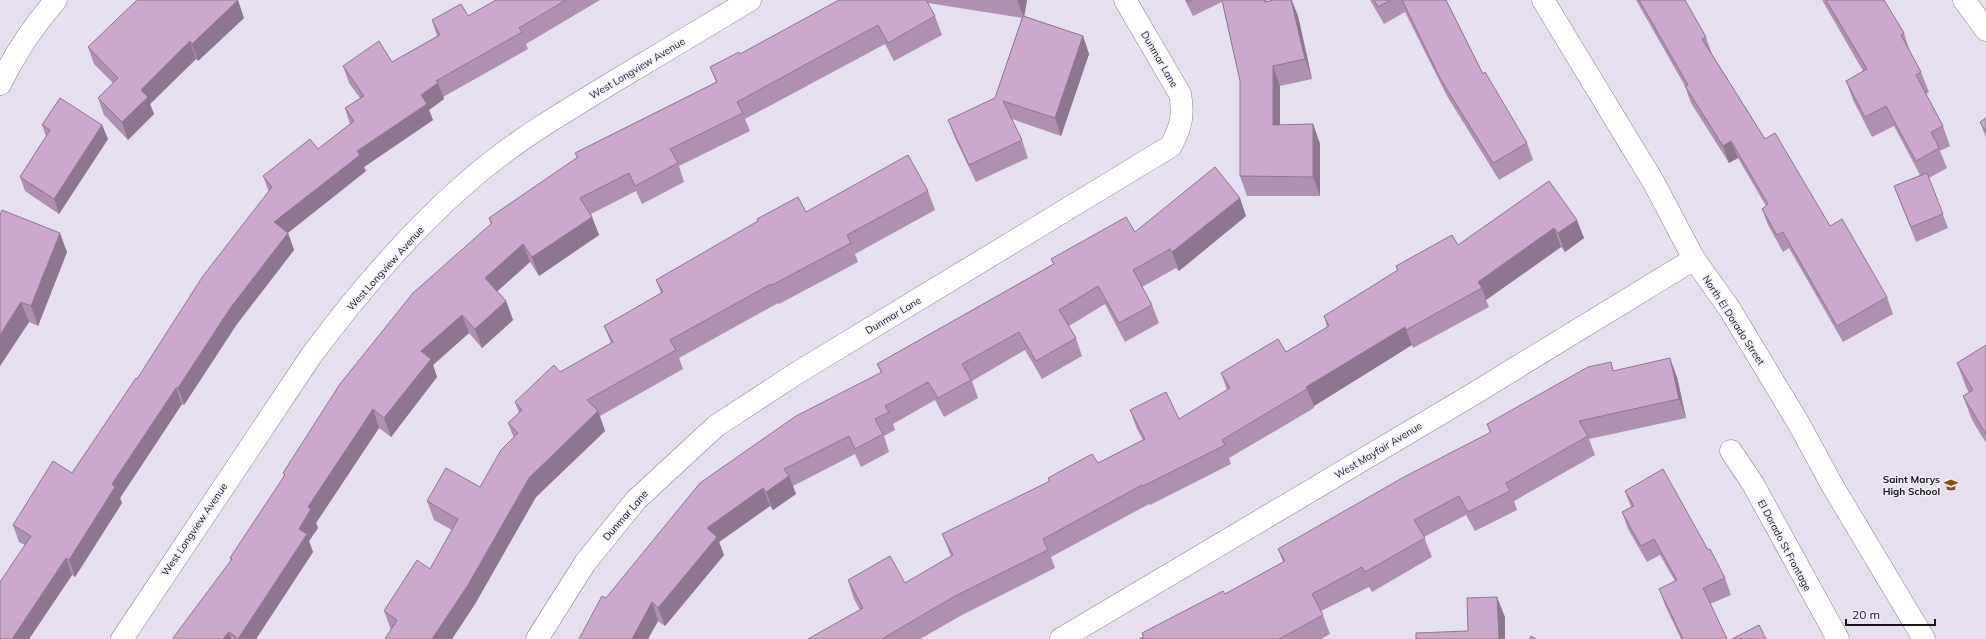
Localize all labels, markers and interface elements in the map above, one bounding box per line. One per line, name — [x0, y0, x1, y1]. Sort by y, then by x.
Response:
street label: Dunmar Lane — [1138, 29, 1181, 90]
street label: West Longview Avenue — [587, 35, 687, 102]
street label: West Longview Avenue — [344, 223, 427, 313]
street label: North El Dorado Street — [1700, 273, 1768, 368]
street label: Dunmar Lane — [863, 294, 924, 337]
street label: West Mayfair Avenue — [1332, 419, 1424, 482]
place label: Saint Marys High School — [1883, 473, 1940, 498]
school or university icon: Saint Marys High School — [1943, 477, 1959, 493]
street label: West Longview Avenue — [158, 480, 230, 578]
street label: Dunmar Lane — [600, 487, 651, 543]
street label: El Dorado St Frontage — [1755, 497, 1814, 593]
scale bar — [1846, 601, 1935, 627]
text: 20 m — [1852, 607, 1880, 622]

